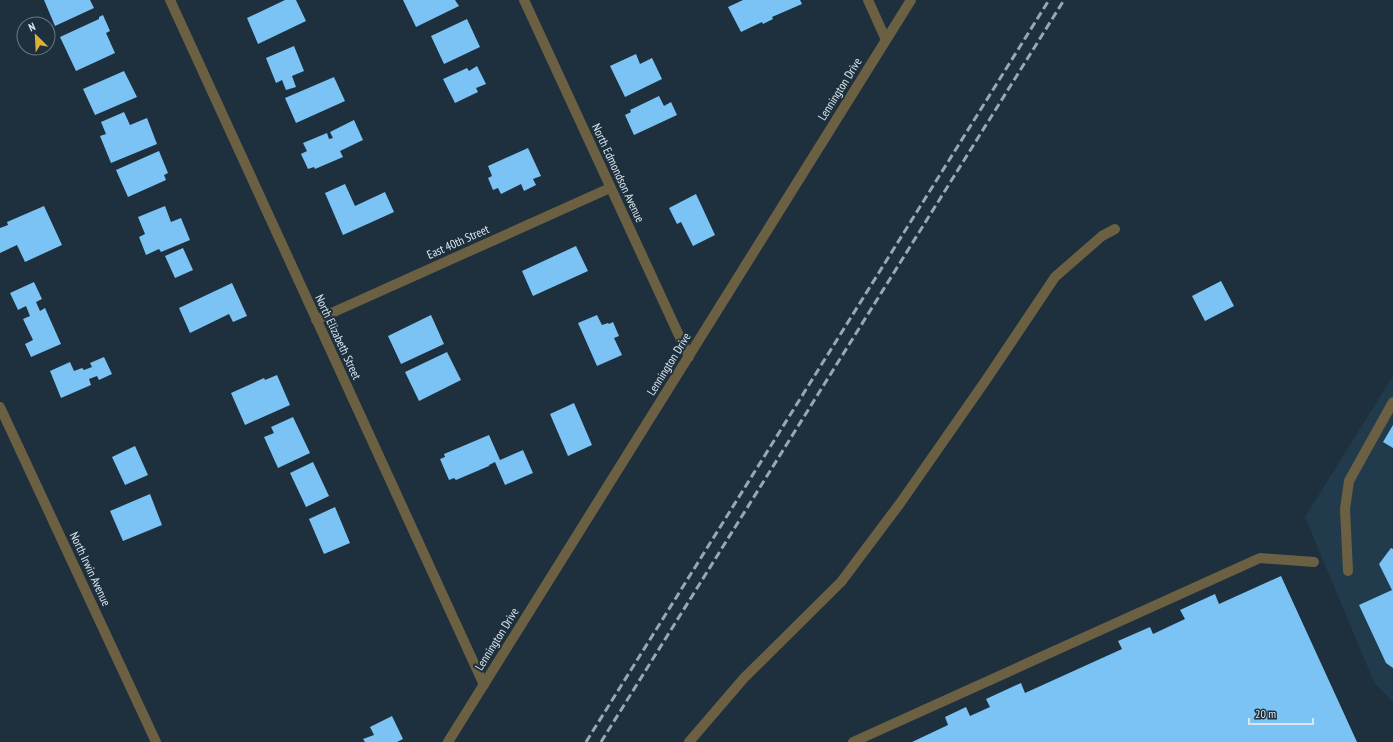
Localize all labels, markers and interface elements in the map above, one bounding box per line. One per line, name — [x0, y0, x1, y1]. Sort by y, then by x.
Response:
north arrow — [16, 16, 56, 56]
text: N — [26, 19, 38, 34]
street label: Lennington Drive — [814, 55, 865, 123]
street label: North Edmondson Avenue — [589, 121, 648, 225]
street label: East 40th Street — [424, 221, 492, 262]
street label: North Elizabeth Street — [312, 292, 365, 382]
street label: Lennington Drive — [643, 330, 694, 398]
street label: North Irwin Avenue — [67, 529, 114, 608]
street label: Lennington Drive — [471, 605, 522, 673]
scale bar — [1249, 700, 1313, 726]
text: 20 m — [1255, 706, 1276, 721]

